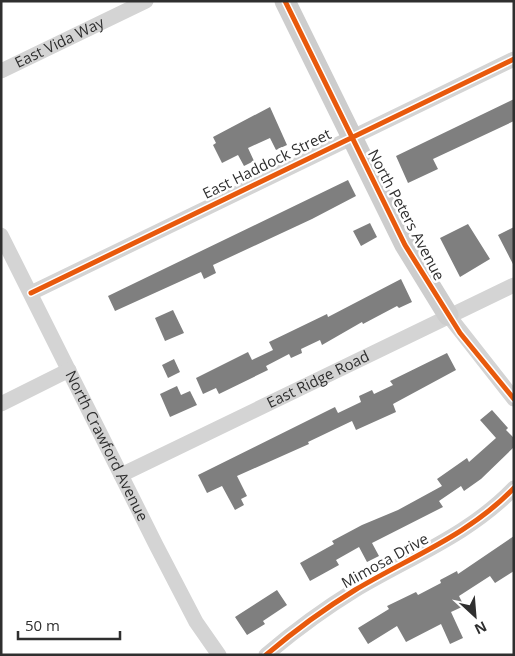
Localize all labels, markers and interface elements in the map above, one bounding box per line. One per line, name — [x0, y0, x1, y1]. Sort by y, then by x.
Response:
street label: East Vida Way — [11, 12, 108, 72]
street label: East Haddock Street — [199, 123, 334, 203]
street label: North Peters Avenue — [364, 146, 450, 283]
street label: East Ridge Road — [263, 345, 372, 412]
street label: North Crawford Avenue — [61, 367, 154, 524]
street label: Mimosa Drive — [338, 528, 431, 592]
north arrow — [450, 591, 500, 641]
scale bar — [18, 608, 120, 640]
text: 50 m — [25, 615, 60, 635]
text: N — [472, 617, 490, 639]

